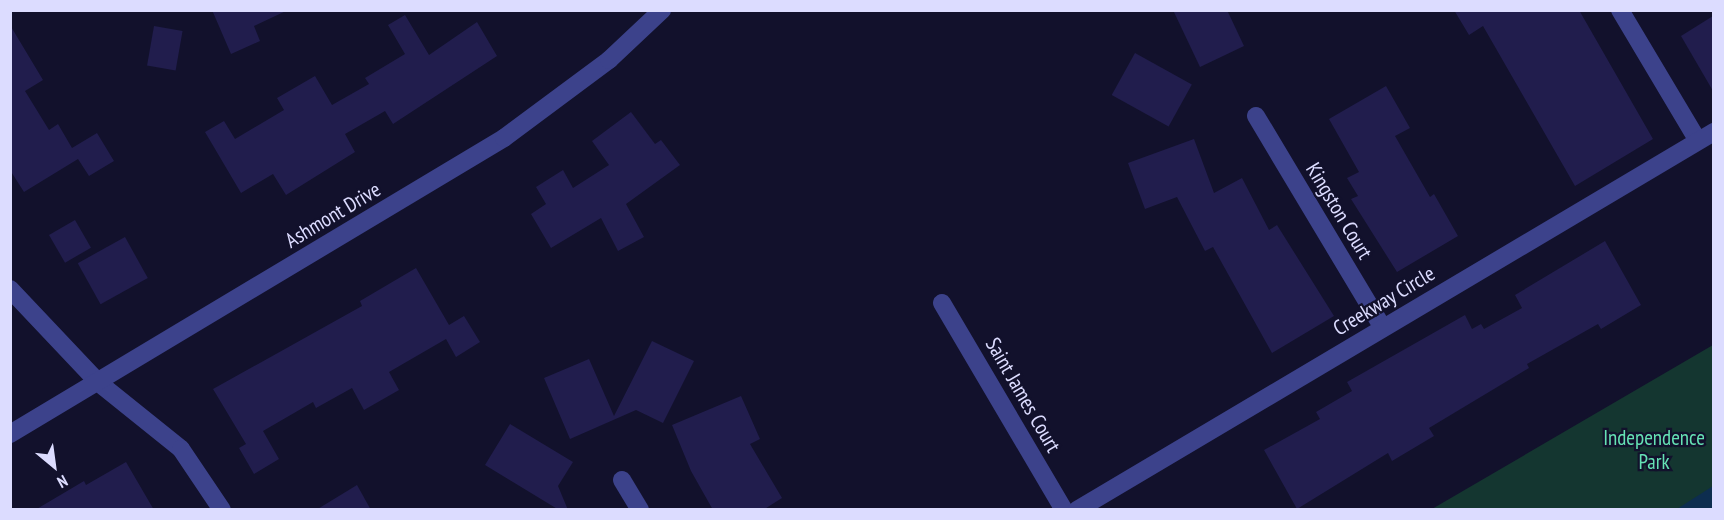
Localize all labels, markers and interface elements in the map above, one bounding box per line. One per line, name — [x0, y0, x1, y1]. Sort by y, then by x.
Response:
street label: Kingston Court — [1300, 158, 1378, 264]
street label: Ashmont Drive — [281, 177, 385, 253]
street label: Creekway Circle — [1328, 261, 1440, 341]
street label: Saint James Court — [980, 333, 1066, 457]
park label: Independence Park — [1603, 425, 1705, 475]
north arrow — [24, 436, 84, 496]
text: N — [54, 471, 71, 493]

